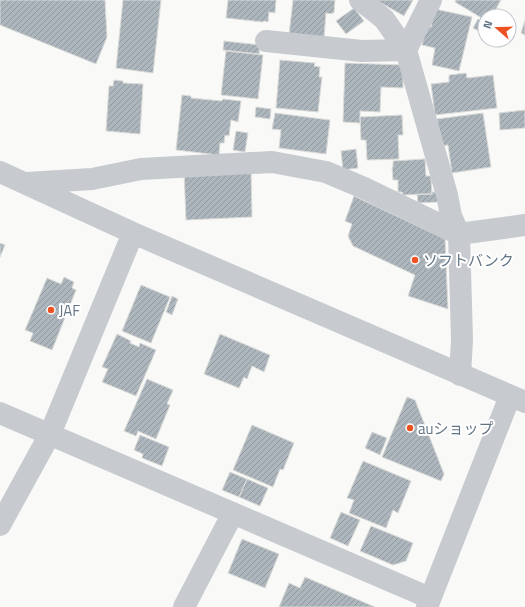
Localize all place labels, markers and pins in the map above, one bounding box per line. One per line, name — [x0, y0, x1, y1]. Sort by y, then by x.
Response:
place label: ソフトバンク — [423, 249, 514, 272]
marker: ソフトバンク — [410, 255, 420, 265]
place label: JAF — [59, 299, 80, 322]
marker: JAF — [46, 305, 56, 315]
place label: auショップ — [418, 417, 493, 440]
marker: auショップ — [405, 423, 415, 433]

